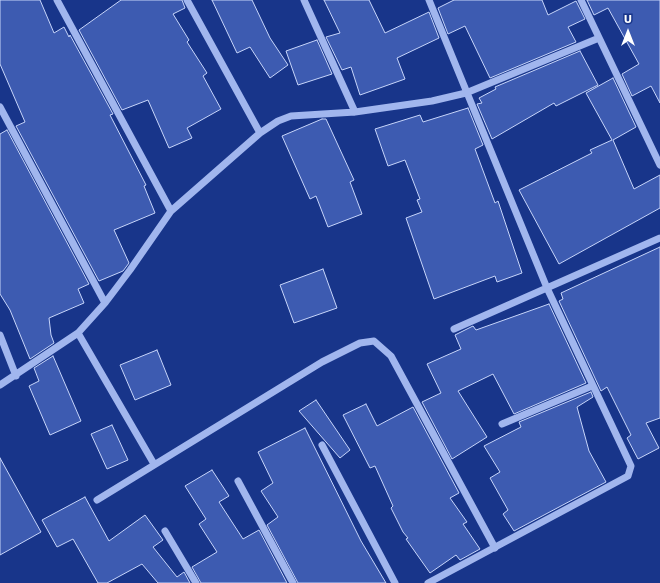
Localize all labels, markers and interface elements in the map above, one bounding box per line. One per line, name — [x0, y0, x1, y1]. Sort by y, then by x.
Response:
north arrow — [608, 12, 648, 52]
text: U — [624, 13, 632, 26]

